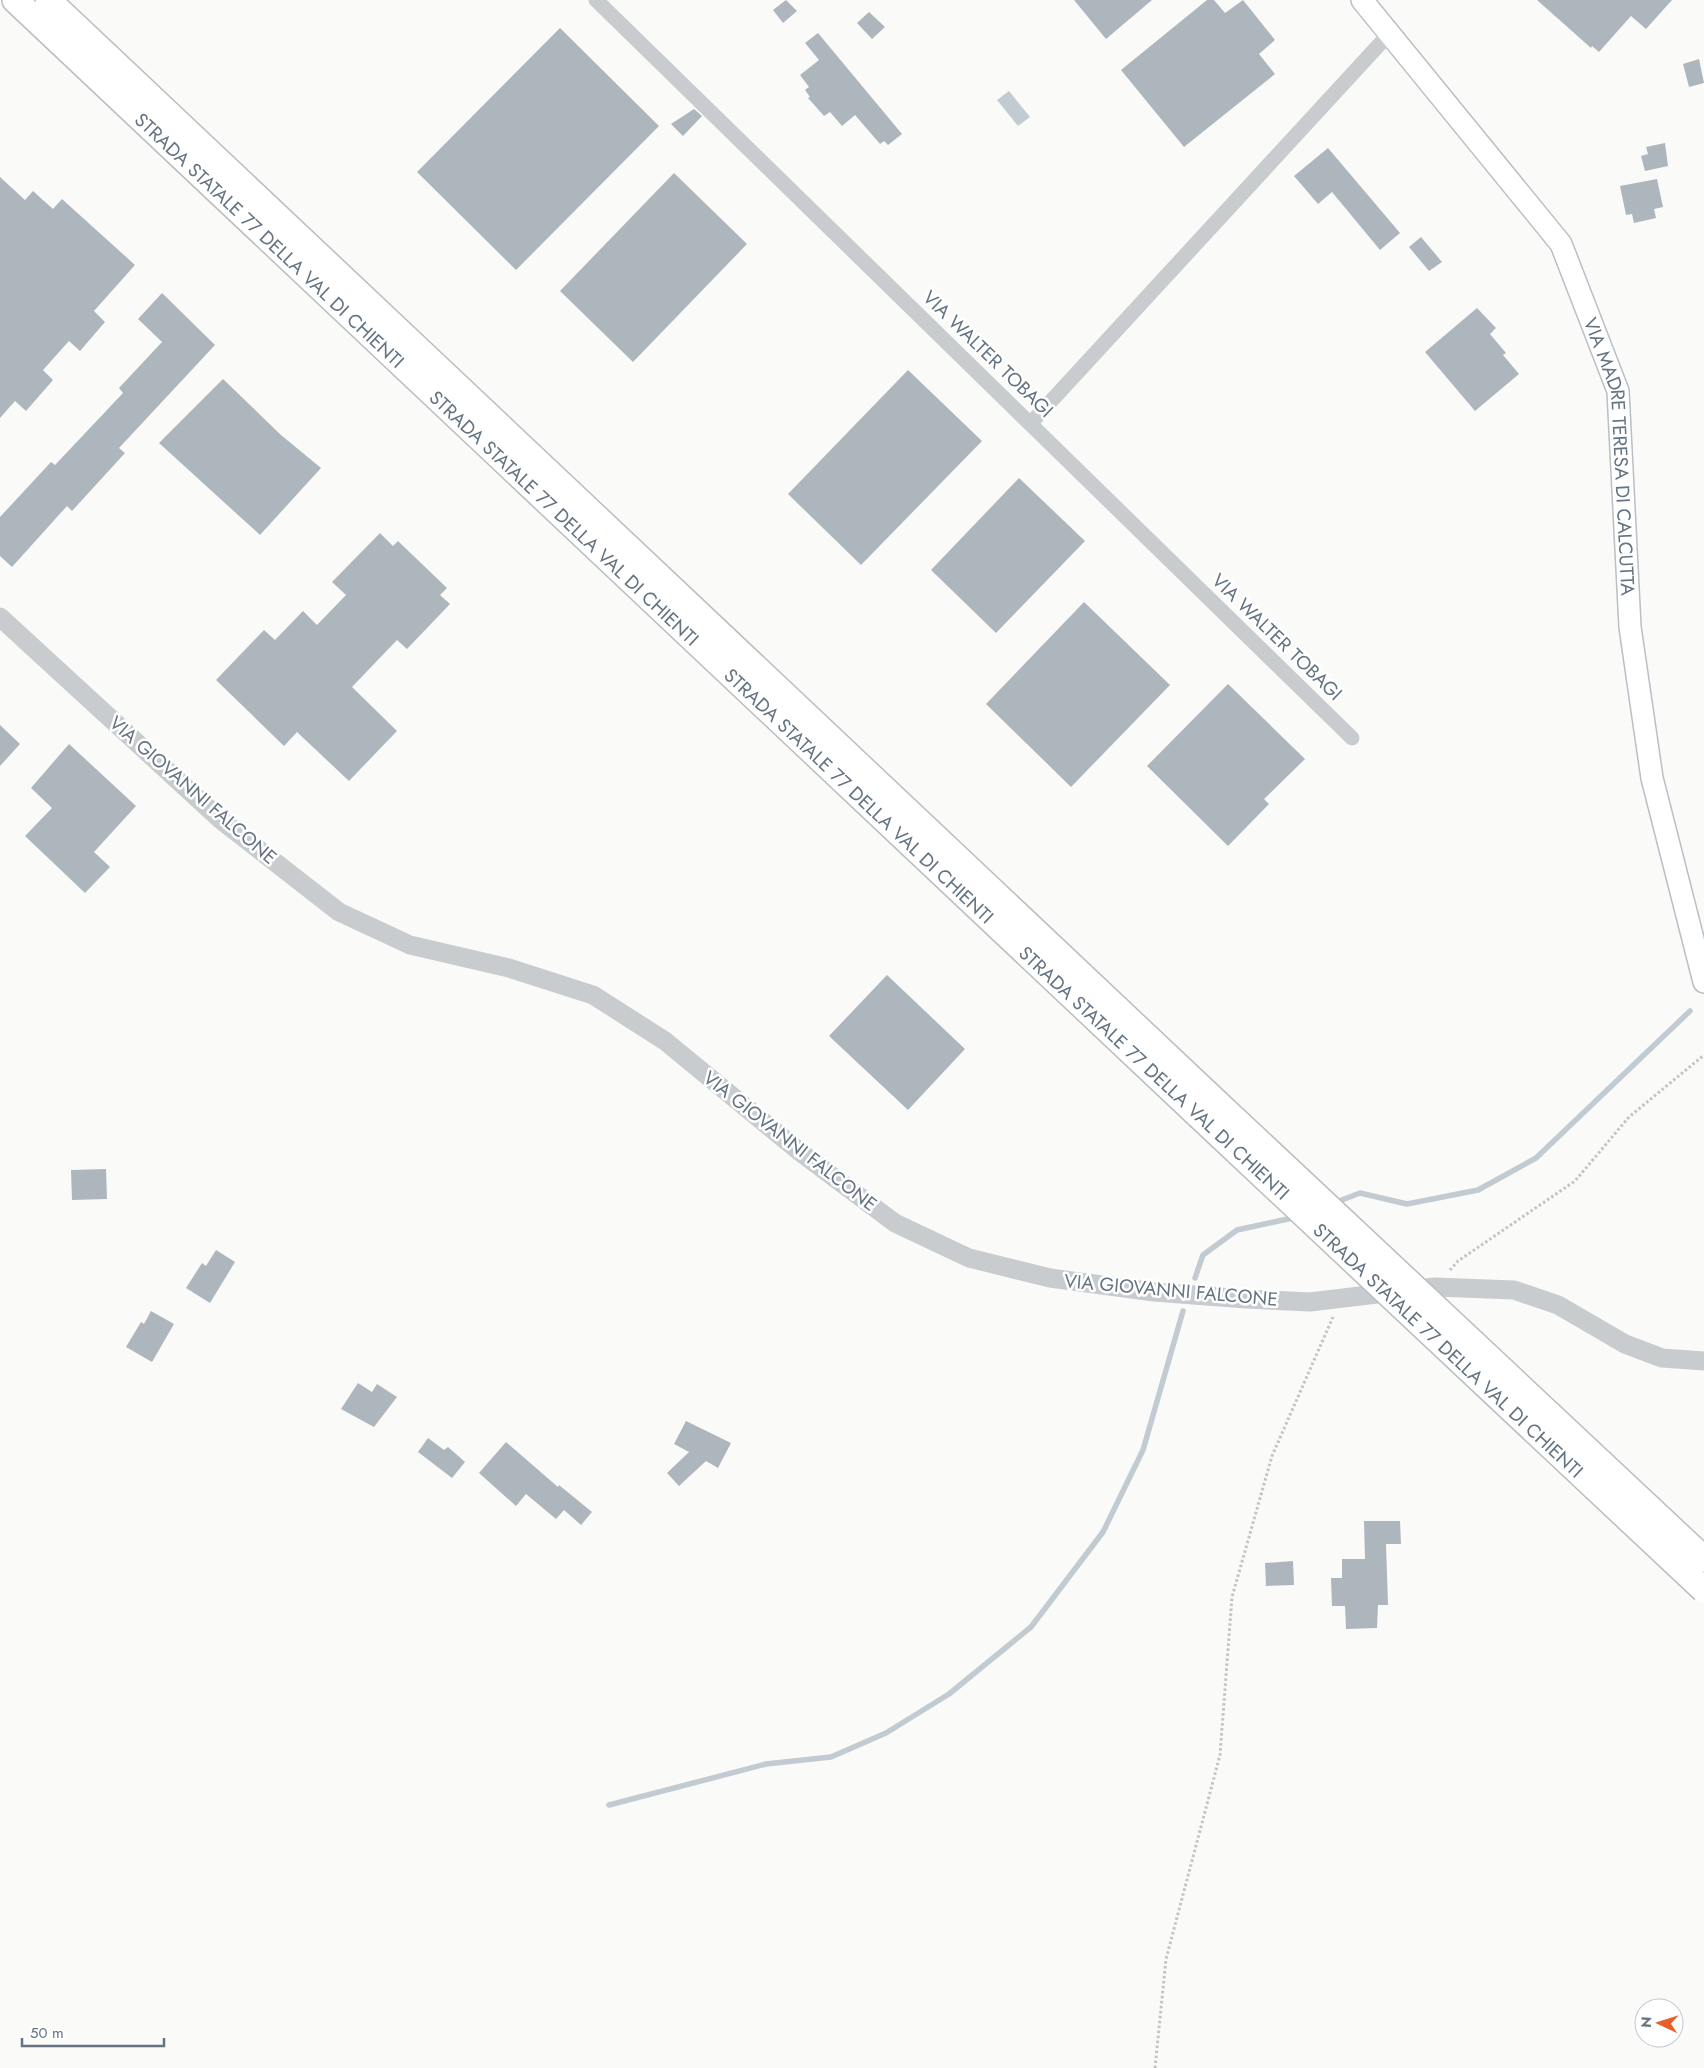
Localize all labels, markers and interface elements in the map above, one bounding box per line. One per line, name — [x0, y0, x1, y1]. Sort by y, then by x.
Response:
street label: STRADA STATALE 77 DELLA VAL DI CHIENTI — [129, 106, 410, 374]
street label: VIA WALTER TOBAGI — [917, 284, 1059, 424]
street label: VIA MADRE TERESA DI CALCUTTA — [1577, 314, 1642, 597]
street label: STRADA STATALE 77 DELLA VAL DI CHIENTI — [424, 384, 705, 652]
street label: VIA WALTER TOBAGI — [1206, 567, 1348, 707]
street label: STRADA STATALE 77 DELLA VAL DI CHIENTI — [718, 662, 1000, 929]
street label: VIA GIOVANNI FALCONE — [103, 710, 283, 870]
street label: STRADA STATALE 77 DELLA VAL DI CHIENTI — [1013, 940, 1295, 1206]
street label: VIA GIOVANNI FALCONE — [697, 1064, 883, 1218]
street label: STRADA STATALE 77 DELLA VAL DI CHIENTI — [1307, 1217, 1589, 1484]
street label: VIA GIOVANNI FALCONE — [1063, 1267, 1279, 1313]
north arrow — [1634, 1998, 1684, 2048]
scale bar — [22, 2016, 165, 2048]
text: N — [1636, 2016, 1656, 2028]
text: 50 m — [30, 2022, 64, 2044]

